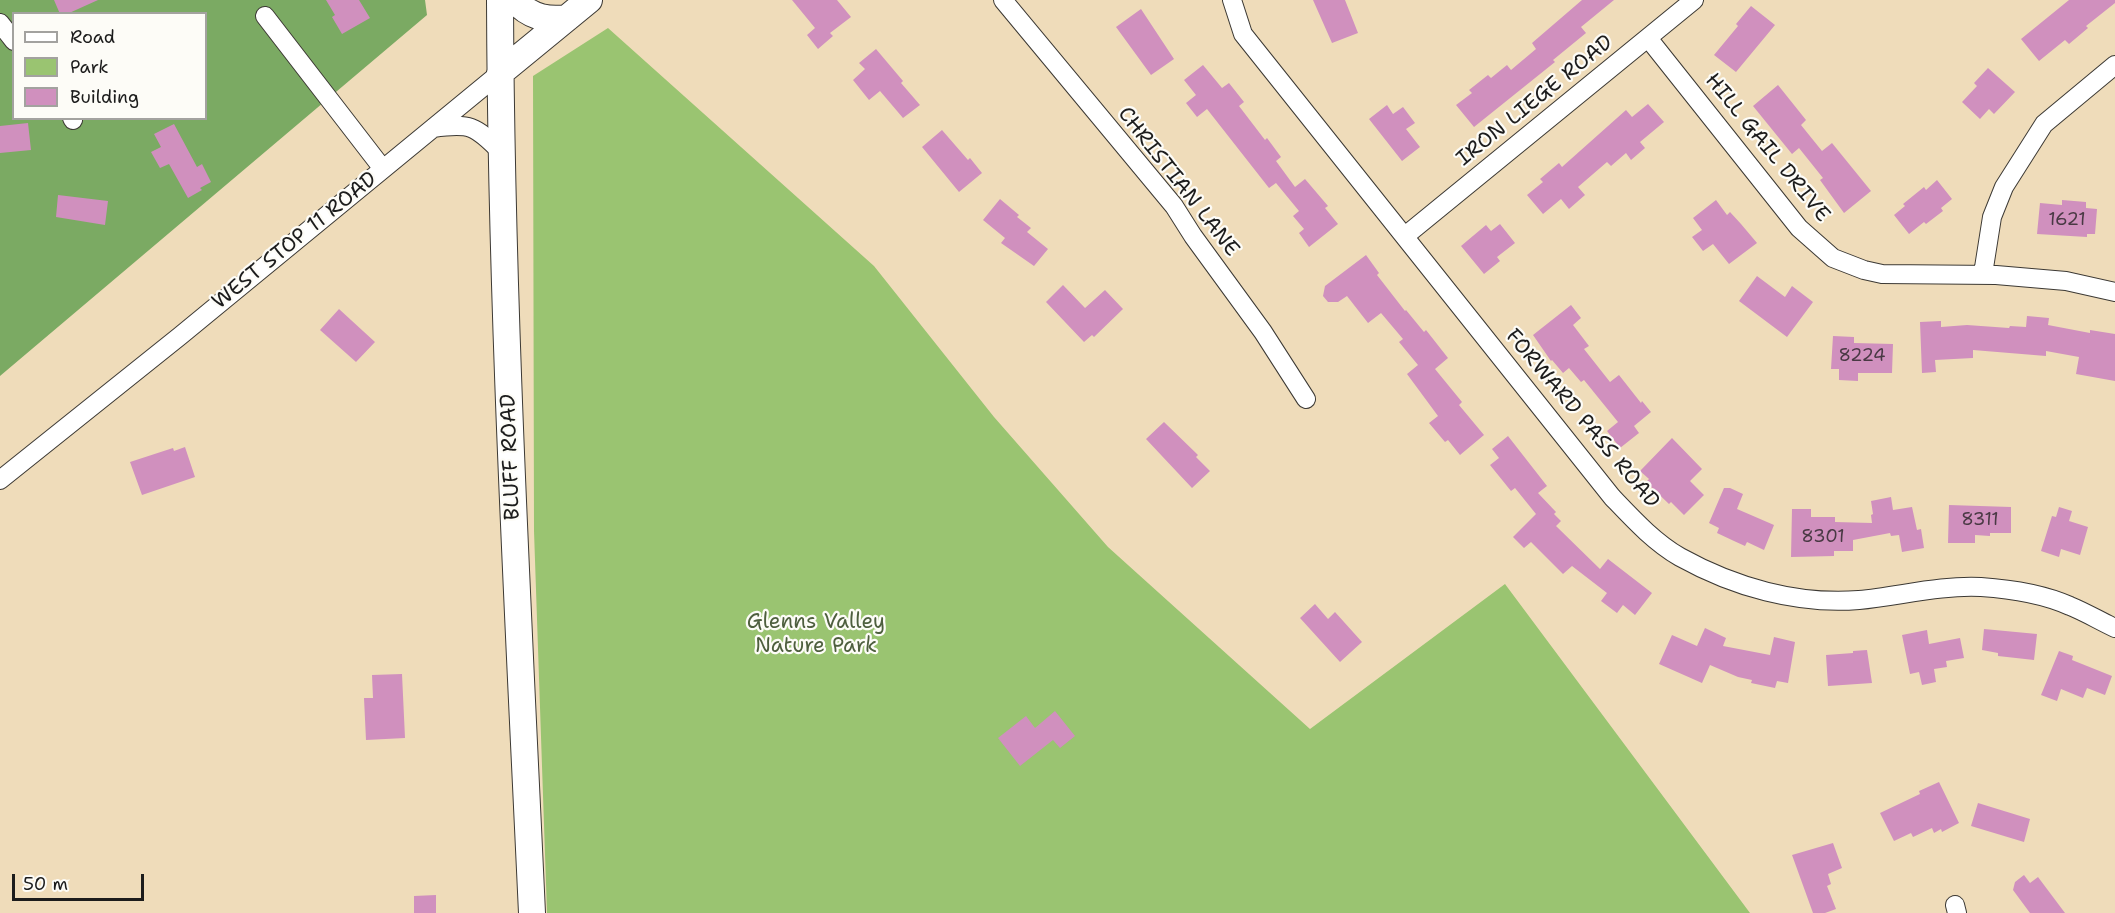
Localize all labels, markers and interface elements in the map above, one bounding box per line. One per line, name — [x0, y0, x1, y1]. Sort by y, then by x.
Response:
legend — [12, 12, 207, 120]
text: Road — [70, 25, 115, 49]
street label: IRON LIEGE ROAD — [1452, 30, 1618, 172]
text: Park — [70, 55, 109, 79]
street label: HILL GAIL DRIVE — [1699, 69, 1835, 227]
text: Building — [70, 85, 139, 109]
street label: CHRISTIAN LANE — [1112, 102, 1244, 262]
street label: WEST STOP 11 ROAD — [208, 167, 382, 315]
house number: 1621 — [2048, 209, 2086, 231]
street label: FORWARD PASS ROAD — [1500, 324, 1664, 514]
house number: 8224 — [1838, 345, 1886, 367]
street label: BLUFF ROAD — [496, 393, 526, 521]
house number: 8311 — [1961, 509, 1999, 531]
house number: 8301 — [1801, 526, 1845, 548]
park label: Glenns Valley Nature Park — [747, 610, 885, 660]
scale bar — [15, 862, 147, 900]
text: 50 m — [23, 872, 68, 896]

